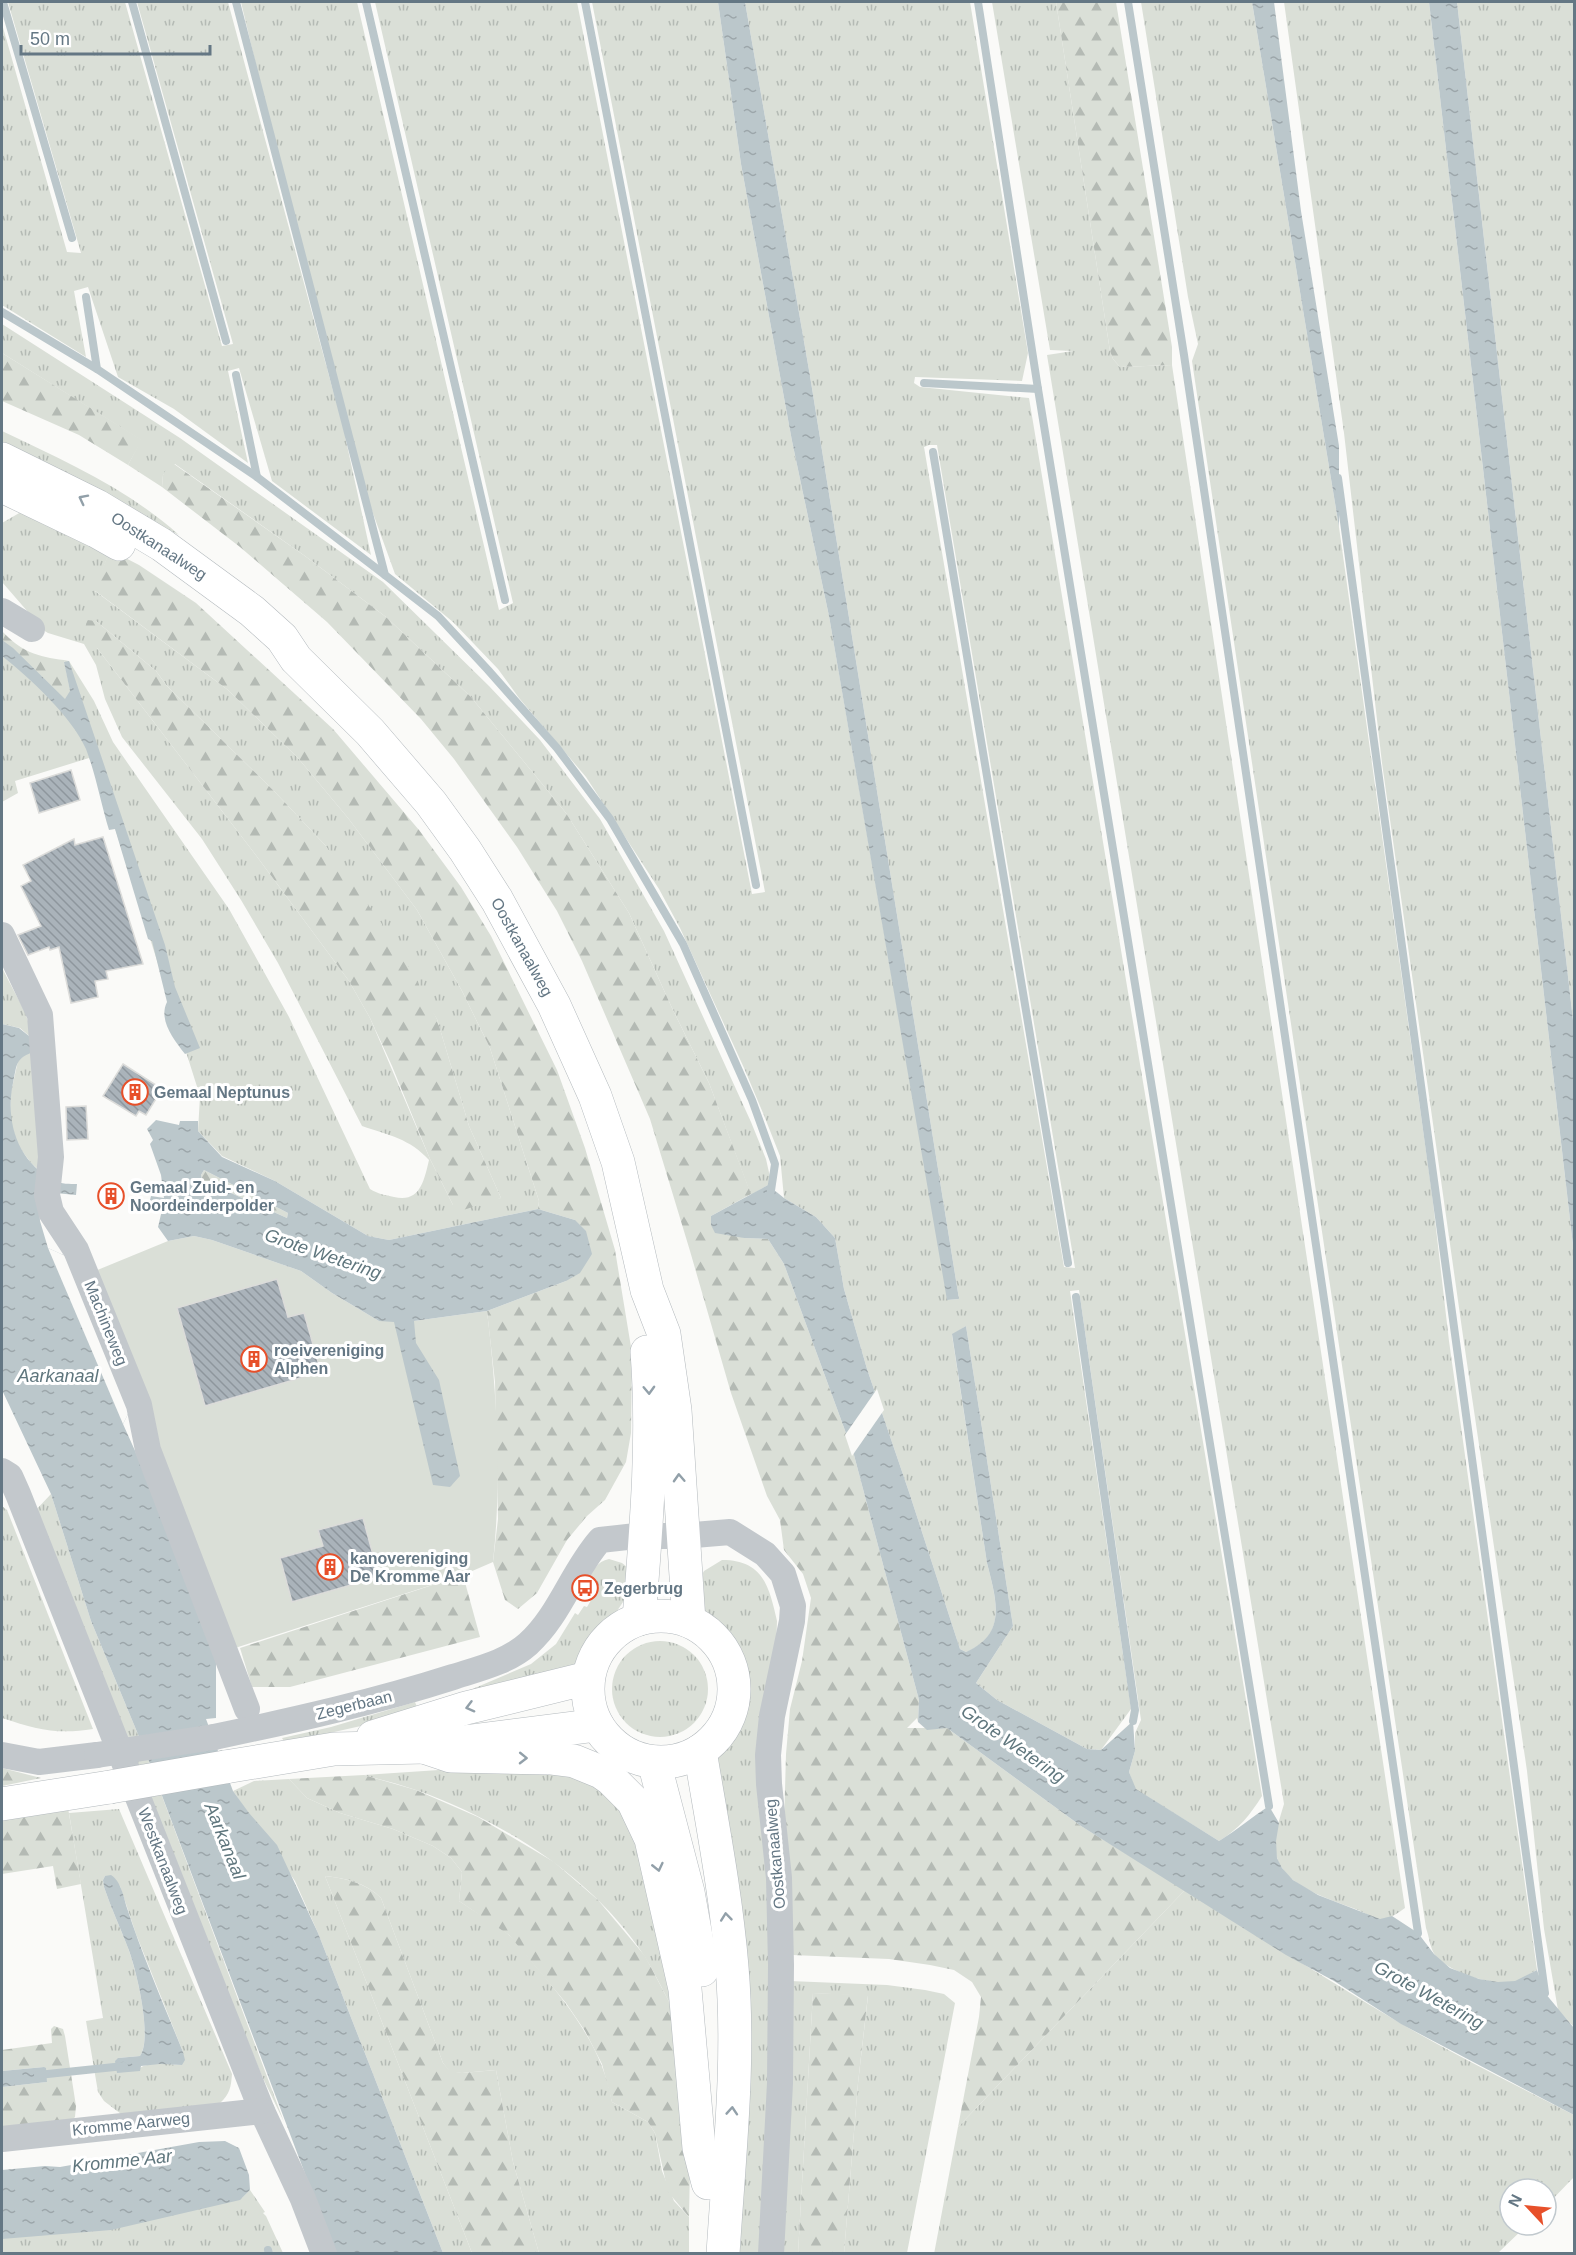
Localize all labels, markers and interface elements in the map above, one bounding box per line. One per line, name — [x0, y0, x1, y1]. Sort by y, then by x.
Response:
scale bar — [21, 18, 210, 56]
text: 50 m — [30, 29, 70, 49]
one-way arrow — [79, 495, 90, 506]
street label: Oostkanaalweg — [108, 509, 210, 583]
street label: Oostkanaalweg — [488, 895, 556, 999]
building icon: Gemaal Neptunus — [120, 1077, 150, 1107]
place label: Gemaal Neptunus — [154, 1084, 290, 1101]
place label: Gemaal Zuid- en Noordeinderpolder — [130, 1179, 274, 1214]
building icon: Gemaal Zuid- en Noordeinderpolder — [96, 1181, 126, 1211]
water label: Grote Wetering — [262, 1225, 384, 1283]
street label: Machineweg — [81, 1278, 131, 1368]
place label: roeivereniging Alphen — [274, 1342, 384, 1377]
building icon: roeivereniging Alphen — [239, 1344, 269, 1374]
water label: Aarkanaal — [16, 1366, 100, 1386]
one-way arrow — [643, 1386, 656, 1395]
one-way arrow — [672, 1473, 685, 1482]
place label: kanovereniging De Kromme Aar — [350, 1550, 470, 1585]
building icon: kanovereniging De Kromme Aar — [315, 1552, 345, 1582]
bus stop icon: Zegerbrug — [570, 1573, 600, 1603]
place label: Zegerbrug — [604, 1580, 683, 1597]
street label: Zegerbaan — [314, 1687, 394, 1723]
one-way arrow — [465, 1699, 475, 1712]
water label: Grote Wetering — [957, 1701, 1069, 1787]
one-way arrow — [519, 1751, 528, 1764]
street label: Oostkanaalweg — [762, 1798, 788, 1910]
water label: Aarkanaal — [200, 1799, 250, 1883]
street label: Westkanaalweg — [135, 1805, 191, 1917]
one-way arrow — [651, 1862, 664, 1872]
one-way arrow — [720, 1912, 733, 1921]
water label: Grote Wetering — [1371, 1957, 1487, 2033]
one-way arrow — [725, 2107, 738, 2116]
street label: Kromme Aarweg — [71, 2109, 191, 2139]
water label: Kromme Aar — [71, 2146, 174, 2176]
north arrow — [1498, 2177, 1558, 2237]
text: N — [1505, 2192, 1525, 2210]

